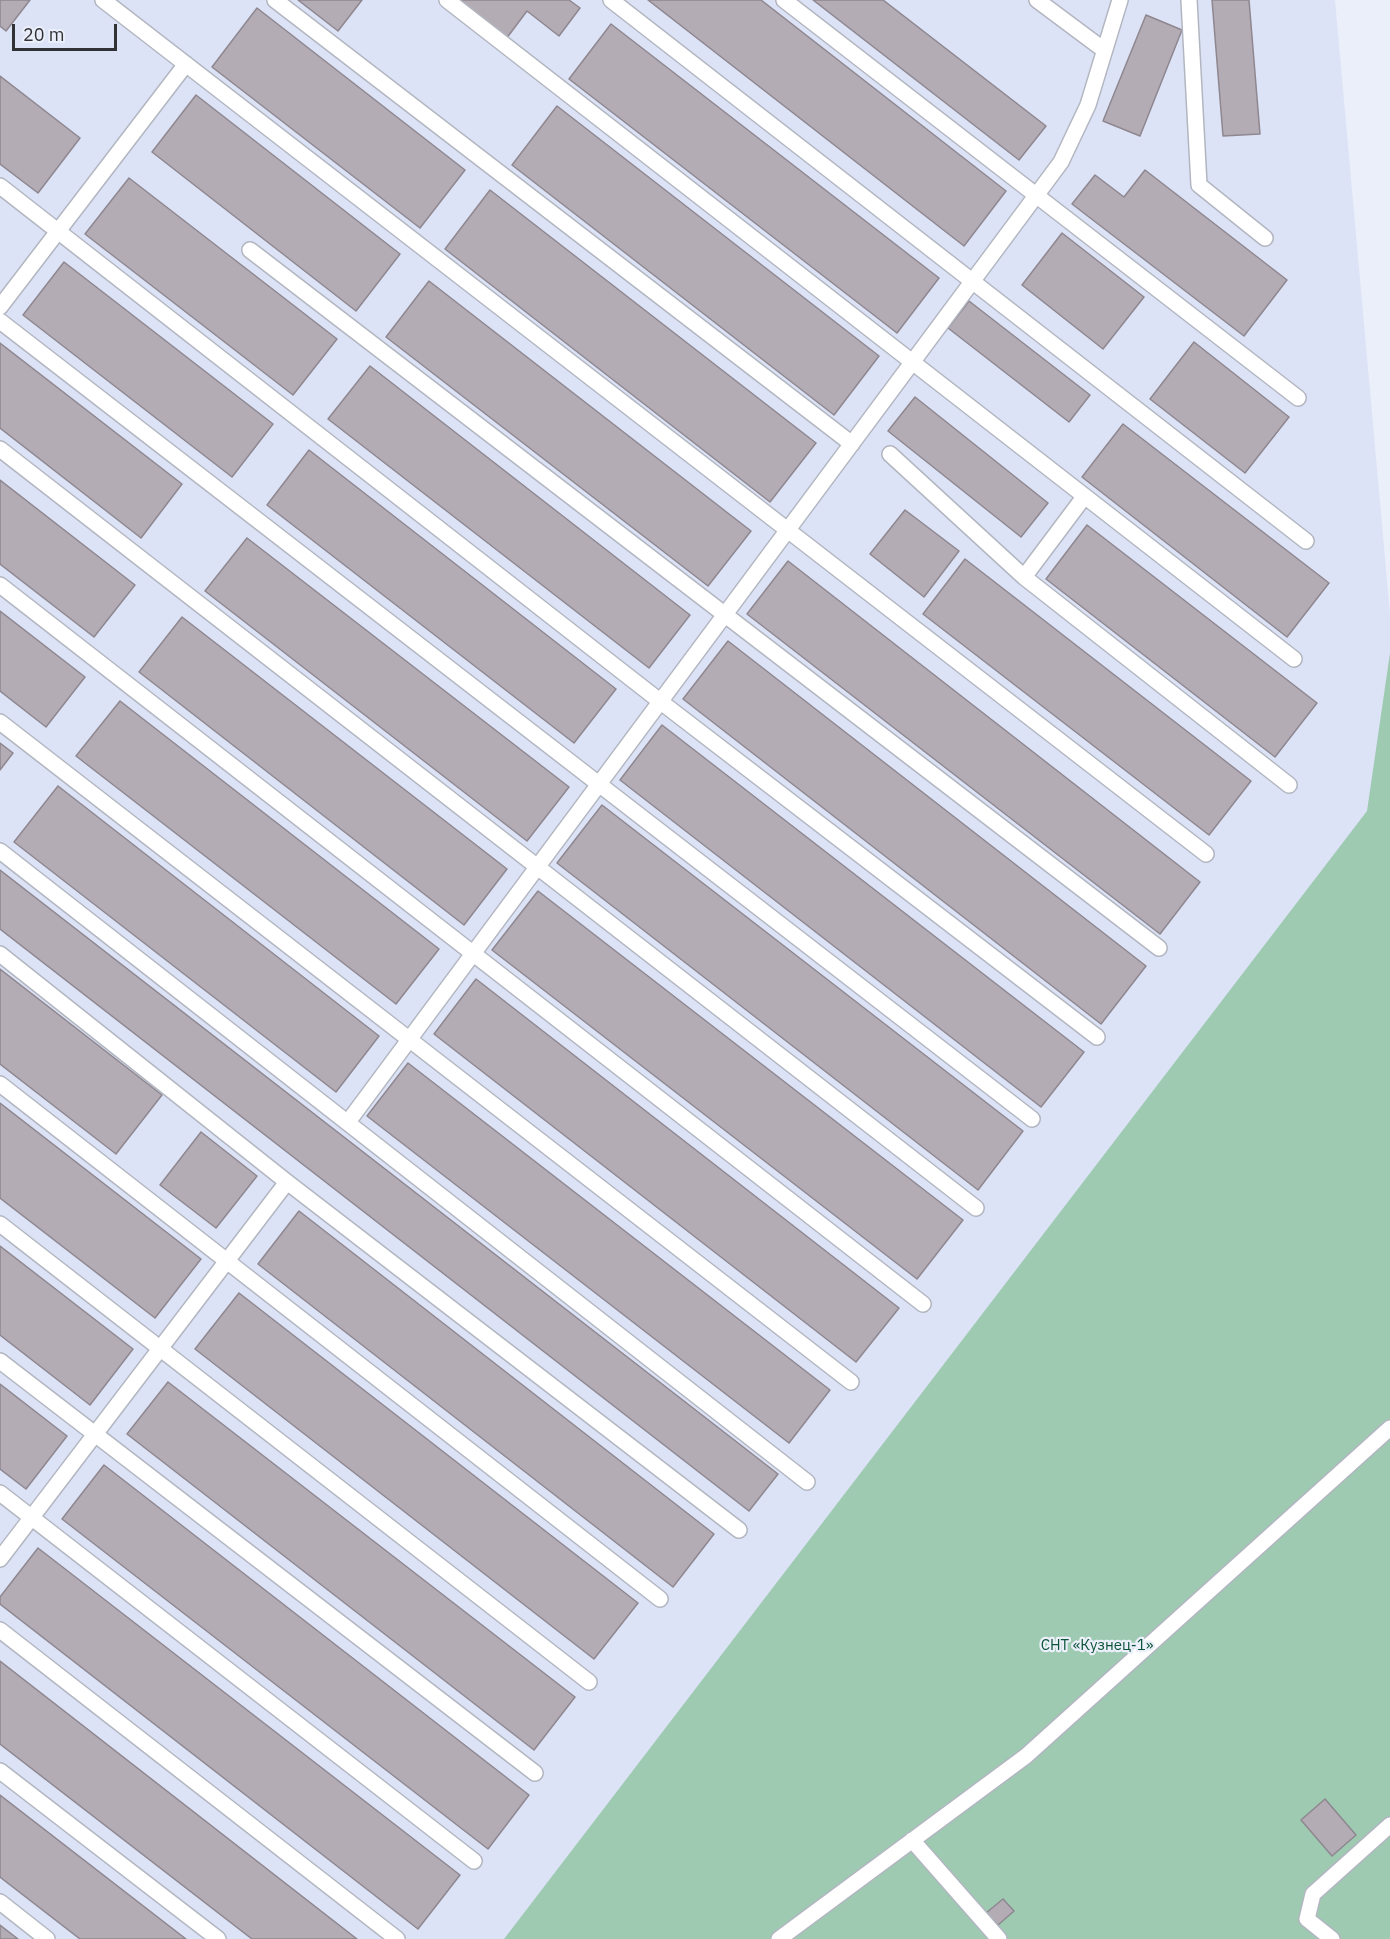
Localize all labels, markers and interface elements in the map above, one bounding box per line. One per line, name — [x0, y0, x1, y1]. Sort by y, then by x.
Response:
scale bar — [15, 12, 120, 50]
text: 20 m — [23, 23, 65, 46]
park label: СНТ «Кузнец-1» — [1041, 1637, 1153, 1655]

